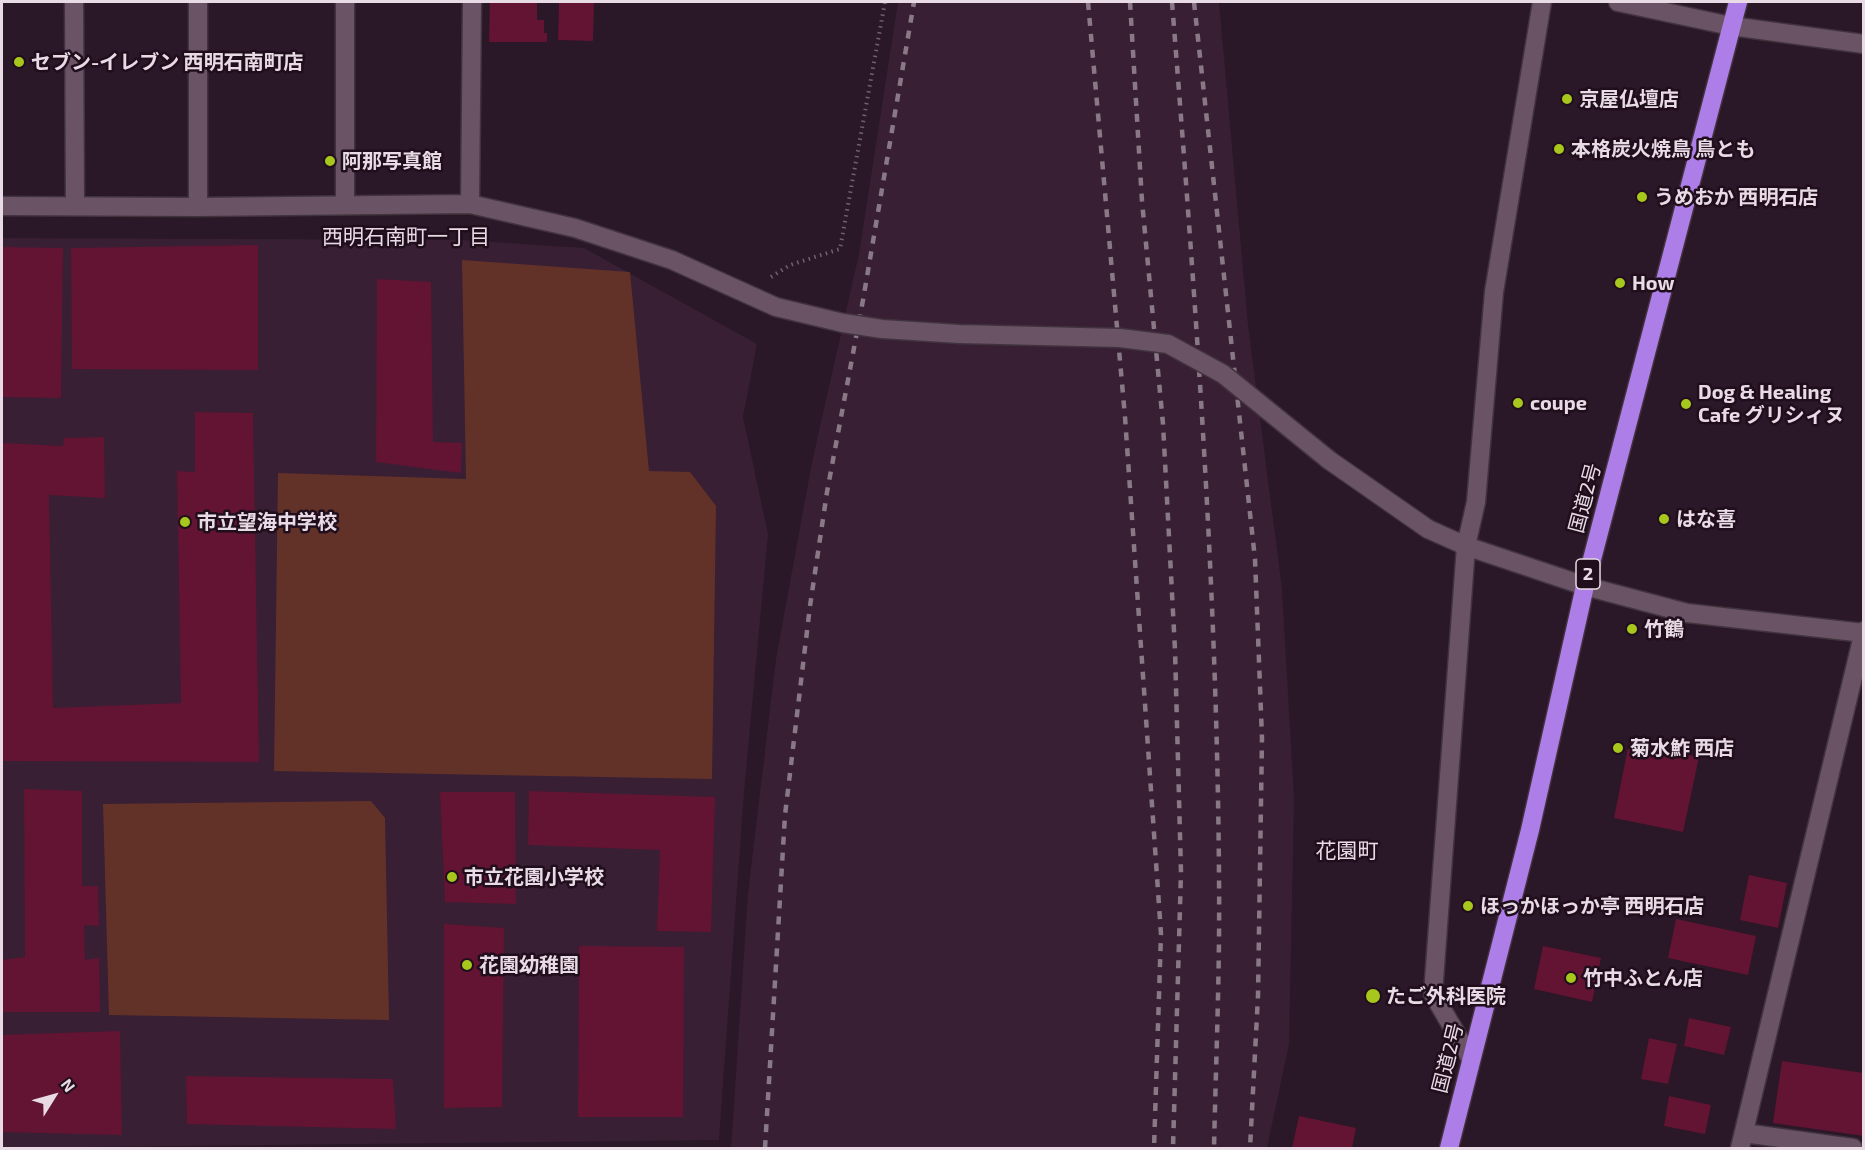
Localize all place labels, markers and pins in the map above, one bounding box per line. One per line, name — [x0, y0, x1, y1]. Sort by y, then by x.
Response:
place label: セブン-イレブン 西明石南町店 — [31, 50, 304, 74]
marker: セブン-イレブン 西明石南町店 — [12, 55, 26, 69]
place label: 京屋仏壇店 — [1579, 87, 1679, 111]
marker: 京屋仏壇店 — [1560, 92, 1574, 106]
place label: 本格炭火焼鳥 鳥とも — [1571, 137, 1755, 161]
marker: 本格炭火焼鳥 鳥とも — [1552, 142, 1566, 156]
place label: 阿那写真館 — [342, 149, 442, 173]
marker: 阿那写真館 — [323, 154, 337, 168]
place label: うめおか 西明石店 — [1654, 185, 1818, 209]
marker: うめおか 西明石店 — [1635, 190, 1649, 204]
place label: How — [1632, 271, 1675, 295]
marker: How — [1613, 276, 1627, 290]
place label: Dog & Healing Cafe グリシィヌ — [1698, 380, 1845, 427]
place label: coupe — [1530, 391, 1587, 415]
marker: coupe — [1511, 396, 1525, 410]
marker: Dog & Healing Cafe グリシィヌ — [1679, 397, 1693, 411]
place label: はな喜 — [1676, 507, 1736, 531]
place label: 市立望海中学校 — [197, 510, 337, 534]
marker: はな喜 — [1657, 512, 1671, 526]
marker: 市立望海中学校 — [178, 515, 192, 529]
place label: 竹鶴 — [1644, 617, 1684, 641]
marker: 竹鶴 — [1625, 622, 1639, 636]
place label: 菊水鮓 西店 — [1630, 736, 1734, 760]
marker: 菊水鮓 西店 — [1611, 741, 1625, 755]
place label: 市立花園小学校 — [464, 865, 604, 889]
marker: 市立花園小学校 — [445, 870, 459, 884]
place label: ほっかほっか亭 西明石店 — [1480, 894, 1704, 918]
marker: ほっかほっか亭 西明石店 — [1461, 899, 1475, 913]
place label: 花園幼稚園 — [479, 953, 579, 977]
marker: 花園幼稚園 — [460, 958, 474, 972]
place label: 竹中ふとん店 — [1583, 966, 1703, 990]
marker: 竹中ふとん店 — [1564, 971, 1578, 985]
place label: たご外科医院 — [1386, 984, 1506, 1008]
marker: たご外科医院 — [1364, 987, 1382, 1005]

